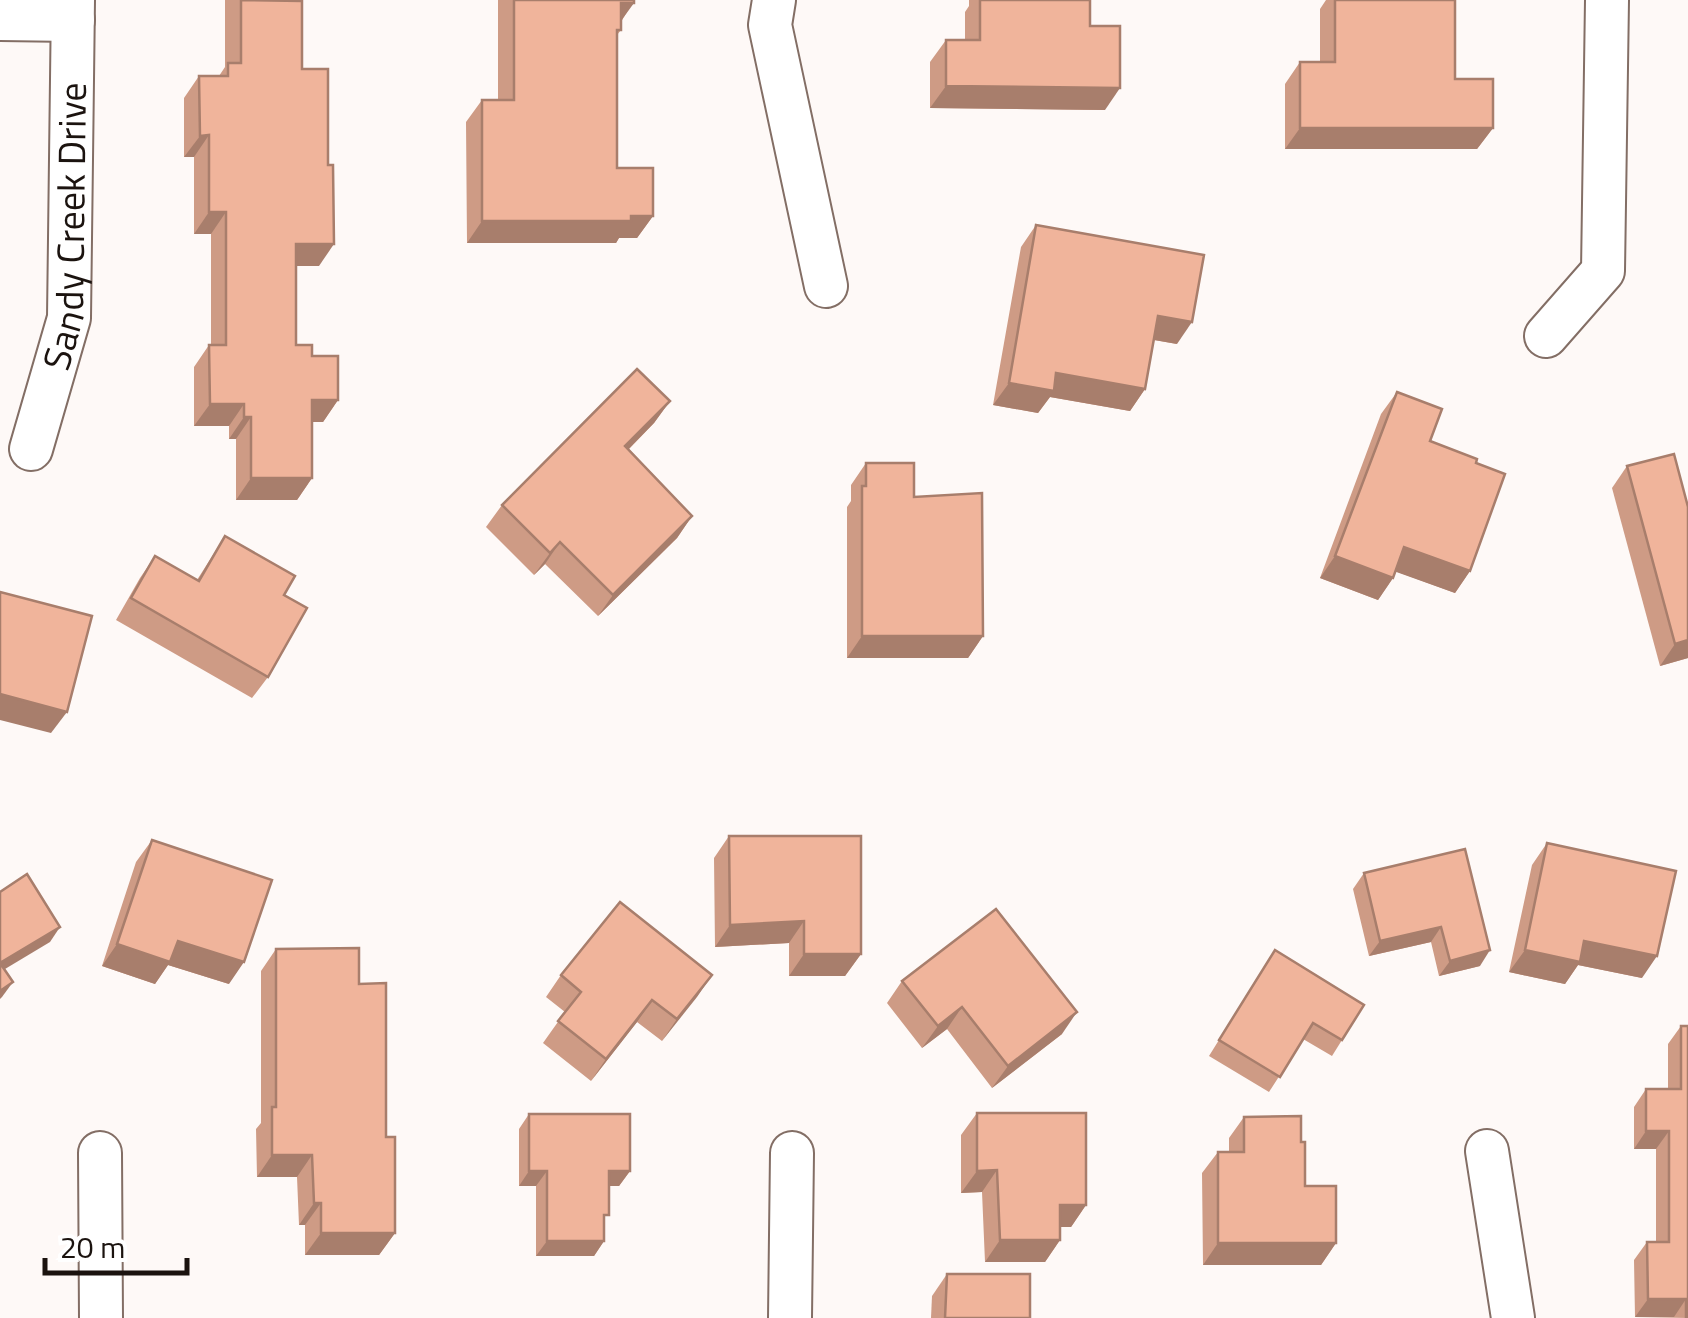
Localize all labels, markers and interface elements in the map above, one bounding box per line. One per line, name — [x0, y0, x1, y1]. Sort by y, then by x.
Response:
street label: Sandy Creek Drive — [27, 82, 101, 377]
scale bar — [45, 1213, 188, 1275]
text: 20 m — [60, 1224, 125, 1270]

